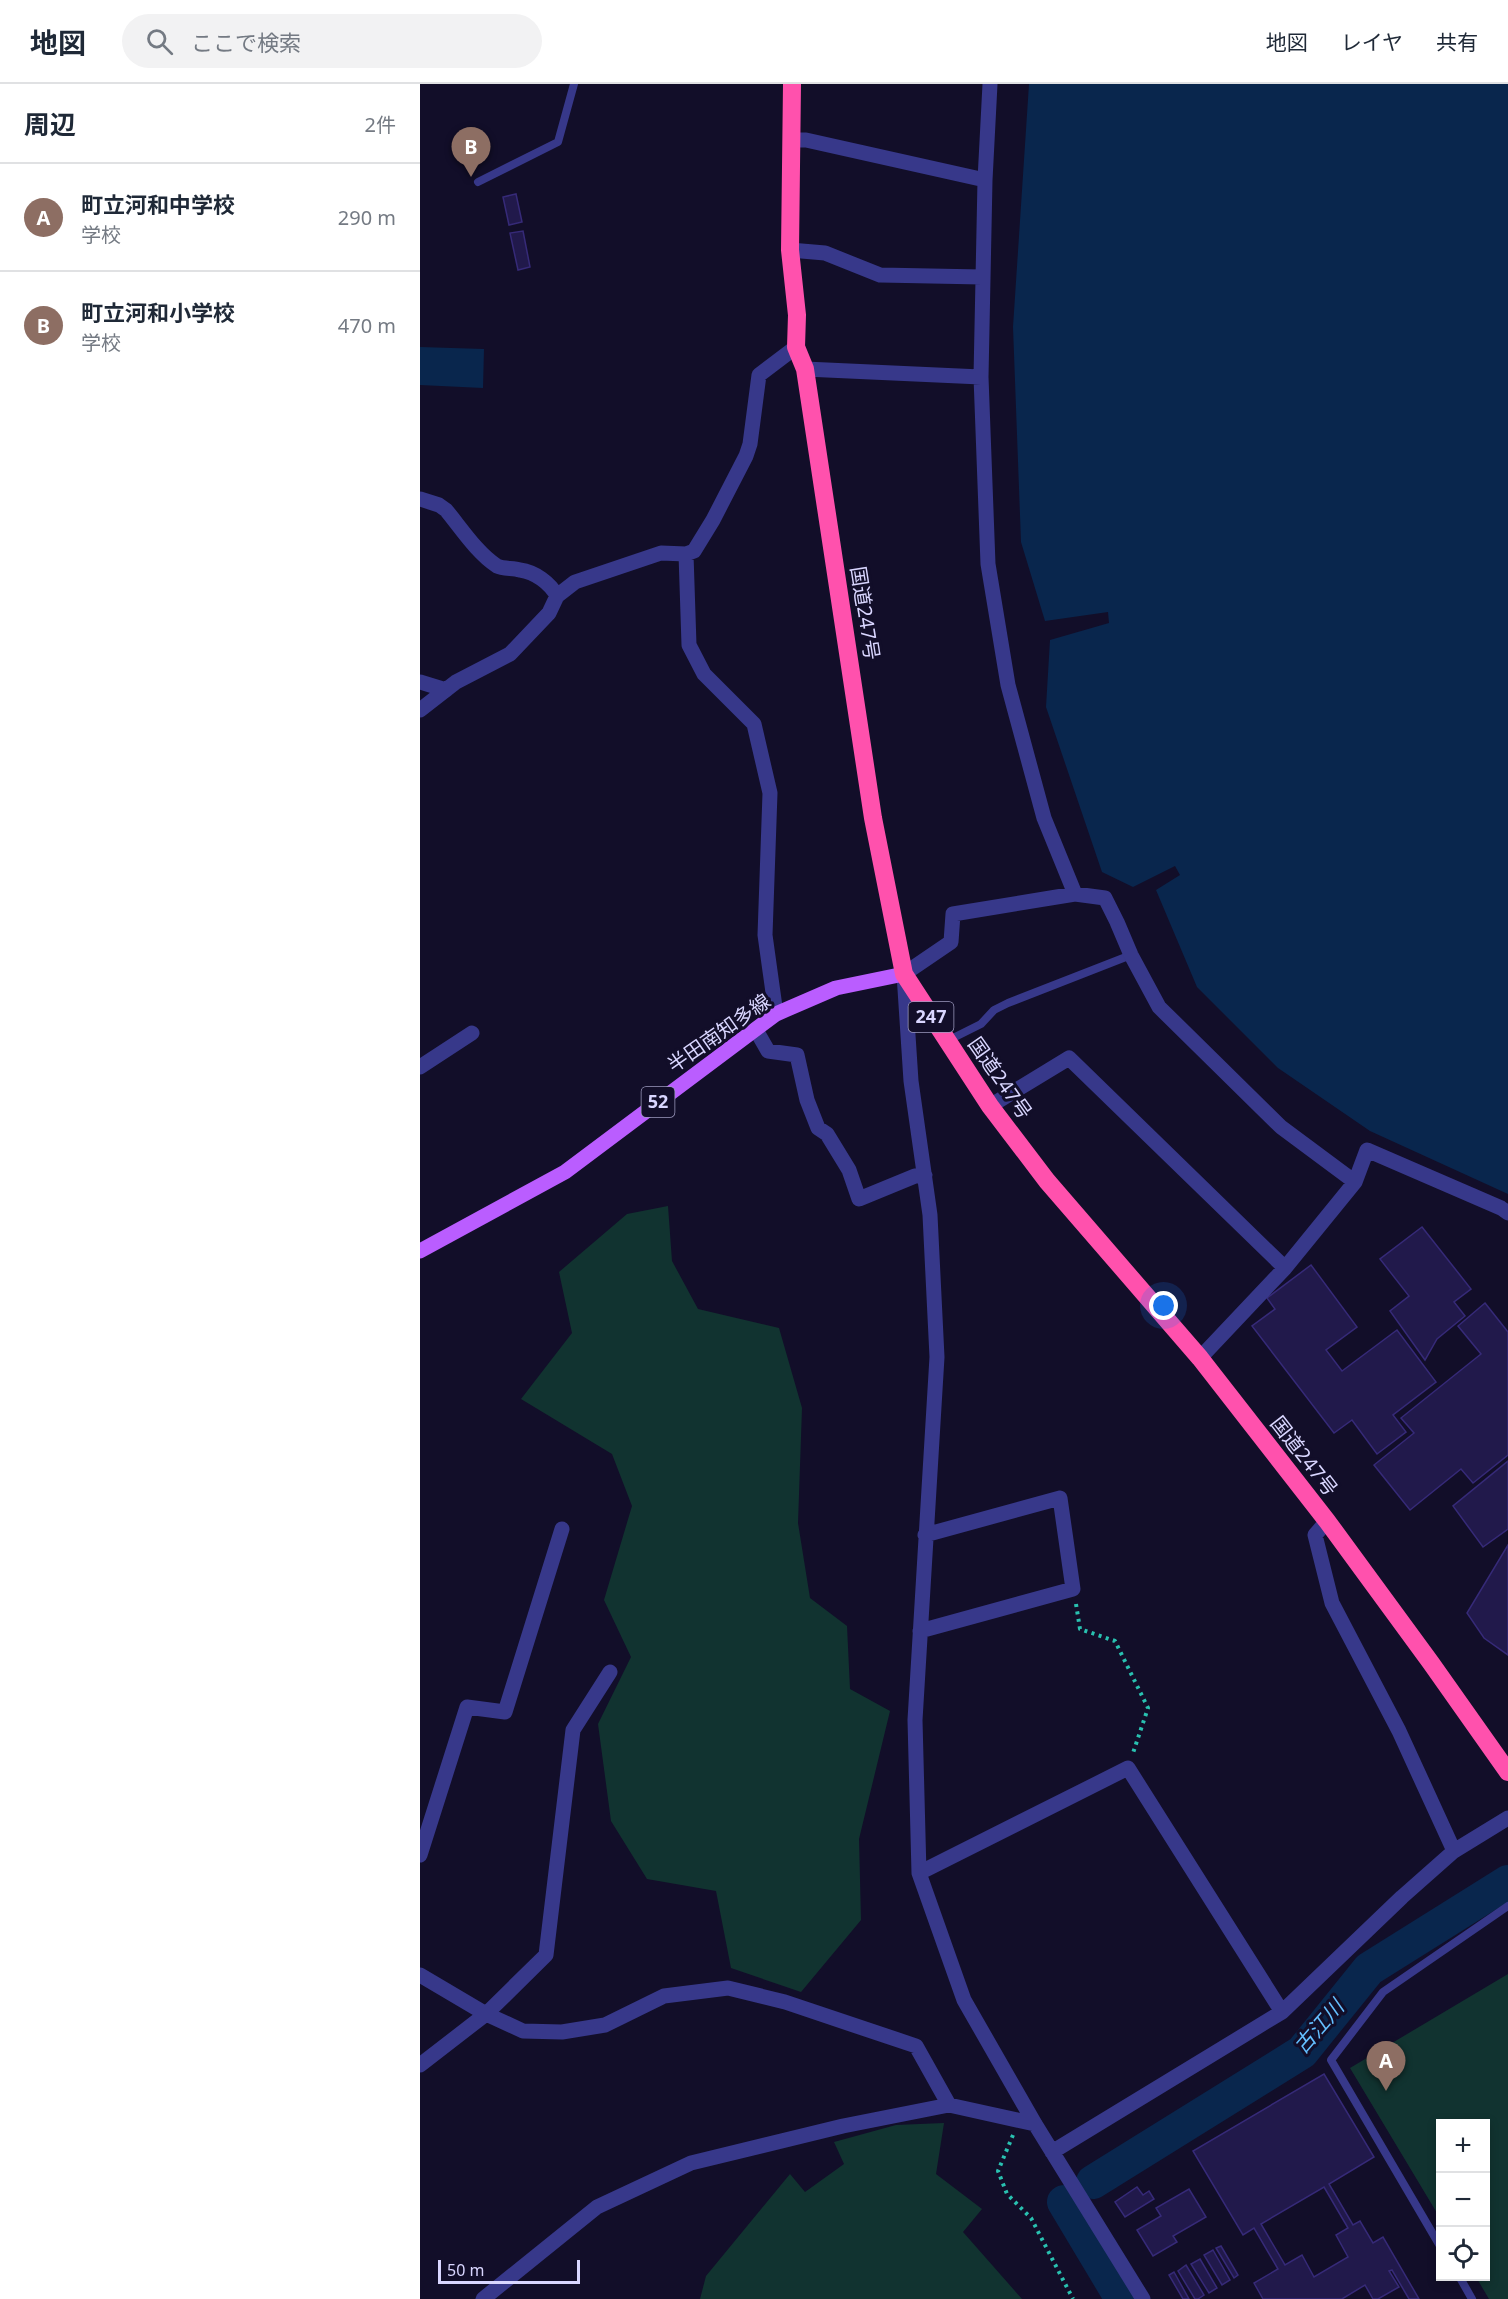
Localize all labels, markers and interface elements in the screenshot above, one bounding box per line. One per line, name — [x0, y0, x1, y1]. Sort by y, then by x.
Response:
search box — [122, 14, 542, 68]
text: 地図 — [30, 23, 86, 61]
icon: search — [143, 25, 176, 58]
text: ここで検索 — [191, 27, 301, 57]
text: 地図 — [1266, 28, 1308, 56]
text: レイヤ — [1341, 28, 1403, 56]
text: 共有 — [1436, 28, 1478, 56]
text: 周辺 — [24, 106, 76, 142]
text: 2件 — [365, 111, 396, 138]
pin: B — [452, 128, 490, 177]
text: 町立河和中学校 — [81, 189, 235, 219]
text: A — [37, 204, 50, 231]
text: 290 m — [338, 204, 396, 231]
text: 学校 — [81, 221, 121, 248]
text: 町立河和小学校 — [81, 297, 235, 327]
text: B — [37, 312, 50, 339]
text: 470 m — [338, 312, 396, 339]
text: 学校 — [81, 329, 121, 356]
street label: 国道247号 — [845, 564, 886, 662]
street label: 半田南知多線 — [662, 987, 776, 1078]
road number: 247 — [908, 1002, 954, 1032]
street label: 国道247号 — [962, 1031, 1039, 1124]
road number: 52 — [642, 1087, 674, 1117]
your location — [1149, 1291, 1178, 1320]
street label: 国道247号 — [1265, 1410, 1344, 1501]
water label: 古江川 — [1287, 1992, 1351, 2059]
pin: A — [1366, 2042, 1406, 2091]
map controls — [1436, 2119, 1490, 2281]
button: + — [1436, 2119, 1490, 2173]
button: − — [1436, 2173, 1490, 2227]
button: locate — [1436, 2227, 1490, 2281]
scale bar — [438, 2257, 580, 2284]
text: 50 m — [447, 2259, 484, 2281]

